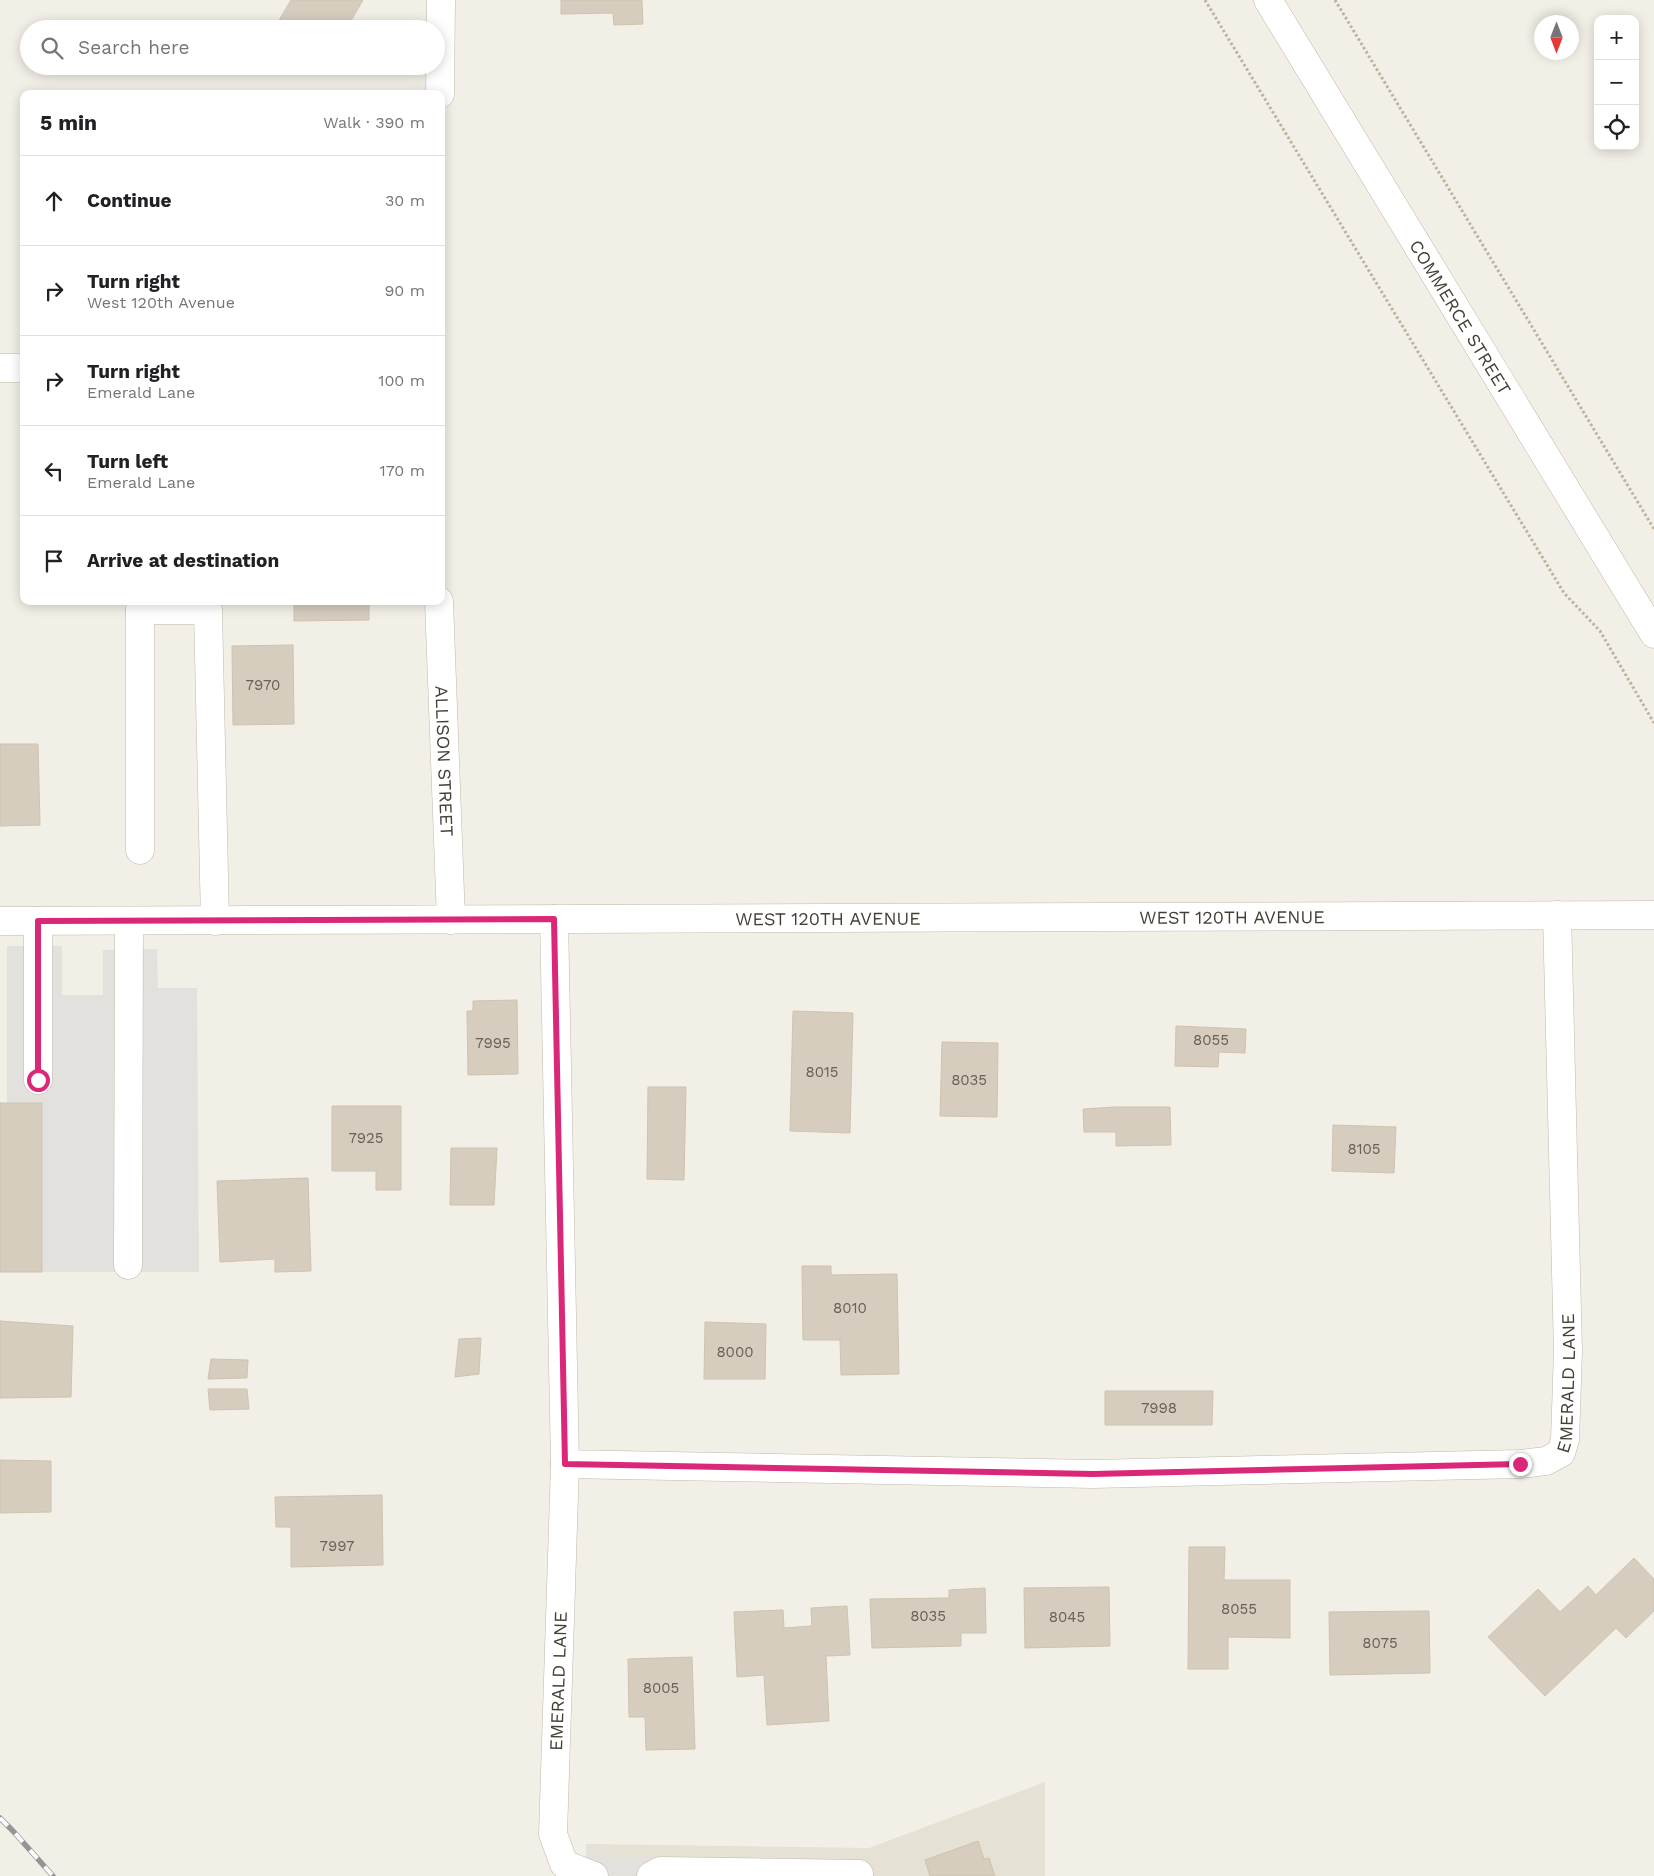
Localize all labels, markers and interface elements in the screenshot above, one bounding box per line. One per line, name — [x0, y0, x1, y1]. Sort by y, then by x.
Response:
north arrow — [1534, 15, 1579, 60]
map controls — [1594, 15, 1639, 150]
button: + — [1594, 15, 1639, 60]
search box — [20, 20, 445, 75]
icon: search — [38, 34, 66, 62]
text: Search here — [78, 36, 189, 59]
button: − — [1594, 60, 1639, 105]
button: locate — [1594, 105, 1639, 150]
text: 5 min — [40, 110, 97, 135]
text: Walk · 390 m — [323, 113, 425, 132]
icon: ahead — [40, 187, 68, 215]
text: Continue — [87, 189, 171, 212]
text: 30 m — [385, 191, 425, 210]
street label: COMMERCE STREET — [1406, 236, 1516, 398]
text: Turn right — [87, 270, 180, 293]
icon: right — [40, 277, 68, 305]
text: 90 m — [384, 281, 425, 300]
text: West 120th Avenue — [87, 293, 235, 312]
text: Turn right — [87, 360, 180, 383]
icon: right — [40, 367, 68, 395]
text: 100 m — [378, 371, 425, 390]
text: Emerald Lane — [87, 383, 195, 402]
text: Turn left — [87, 450, 168, 473]
icon: left — [40, 457, 68, 485]
text: 170 m — [379, 461, 425, 480]
text: Emerald Lane — [87, 473, 195, 492]
icon: arrive — [40, 547, 68, 575]
text: Arrive at destination — [87, 549, 279, 572]
house number: 7970 — [246, 676, 280, 694]
street label: ALLISON STREET — [432, 685, 458, 837]
street label: WEST 120TH AVENUE — [1139, 906, 1325, 927]
street label: WEST 120TH AVENUE — [735, 907, 921, 929]
house number: 8055 — [1193, 1031, 1229, 1049]
house number: 7995 — [475, 1034, 511, 1052]
house number: 8015 — [805, 1063, 839, 1081]
route start — [27, 1069, 50, 1092]
house number: 8035 — [951, 1071, 987, 1089]
house number: 7925 — [348, 1129, 384, 1147]
house number: 8105 — [1347, 1140, 1381, 1158]
house number: 8010 — [833, 1299, 867, 1317]
street label: EMERALD LANE — [1551, 1313, 1579, 1455]
house number: 8000 — [716, 1343, 754, 1361]
house number: 7998 — [1141, 1399, 1177, 1417]
route end — [1509, 1453, 1532, 1476]
house number: 7997 — [319, 1537, 355, 1555]
house number: 8055 — [1221, 1600, 1257, 1618]
house number: 8035 — [910, 1607, 946, 1625]
house number: 8045 — [1049, 1608, 1085, 1626]
street label: EMERALD LANE — [545, 1611, 571, 1751]
house number: 8075 — [1362, 1634, 1398, 1652]
house number: 8005 — [643, 1679, 679, 1697]

